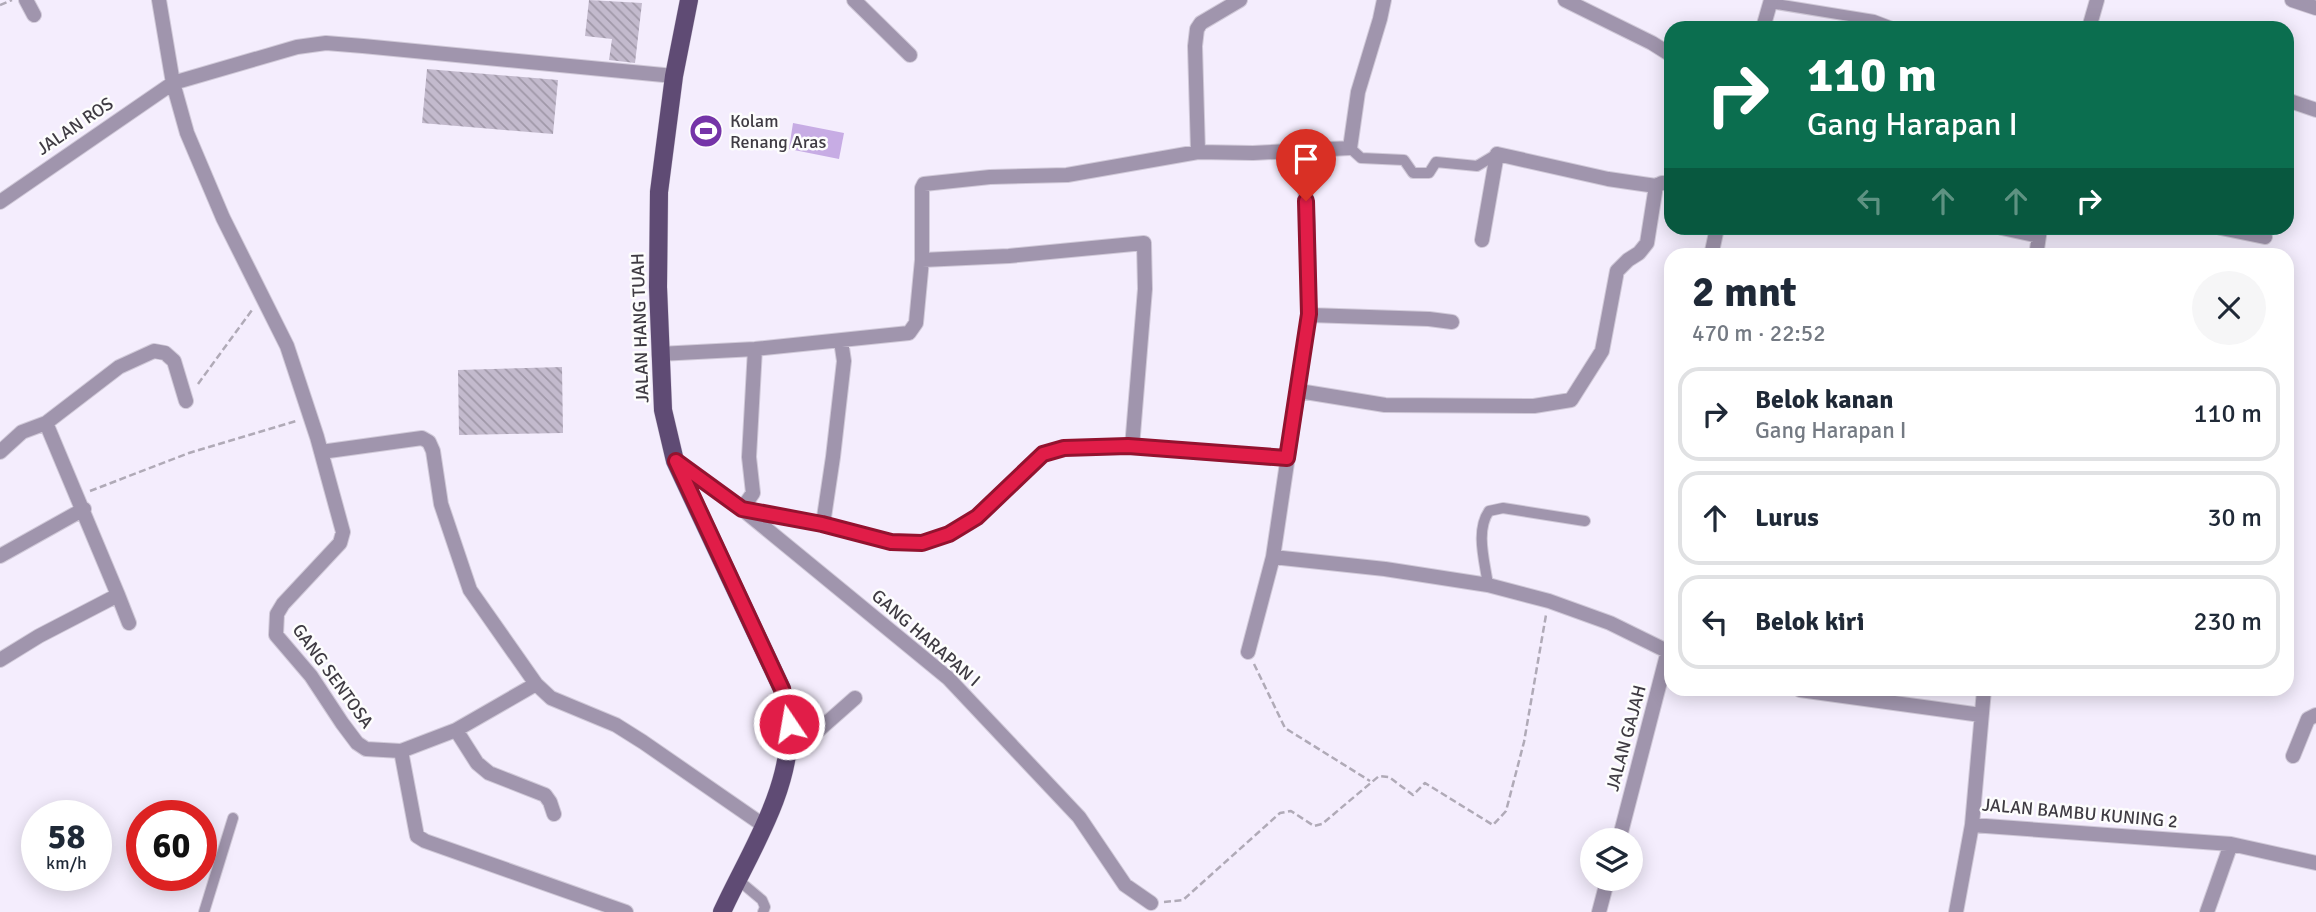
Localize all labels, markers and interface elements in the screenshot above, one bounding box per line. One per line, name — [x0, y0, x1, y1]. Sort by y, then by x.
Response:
text: 110 m — [1807, 45, 1937, 105]
icon: right — [1692, 49, 1783, 140]
street label: JALAN ROS — [33, 92, 117, 160]
text: Gang Harapan I — [1807, 105, 2018, 144]
place label: Kolam Renang Aras — [730, 110, 826, 153]
sports icon: Kolam Renang Aras — [687, 112, 725, 150]
pin — [1276, 129, 1336, 201]
icon: arrive — [1287, 140, 1325, 178]
icon: left — [1851, 182, 1889, 220]
icon: ahead — [1924, 182, 1962, 220]
icon: ahead — [1997, 182, 2035, 220]
icon: right — [2070, 182, 2108, 220]
street label: JALAN HANG TUAH — [626, 253, 654, 403]
text: 2 mnt — [1692, 267, 1797, 318]
button: close — [2192, 271, 2266, 345]
text: 470 m · 22:52 — [1692, 319, 1826, 348]
text: Belok kanan — [1755, 384, 1893, 416]
icon: right — [1696, 395, 1734, 433]
text: 110 m — [2193, 398, 2262, 430]
text: Gang Harapan I — [1755, 416, 1907, 445]
icon: ahead — [1696, 499, 1734, 537]
text: Lurus — [1755, 502, 1819, 534]
text: 30 m — [2207, 502, 2262, 534]
street label: GANG HARAPAN I — [867, 585, 985, 691]
icon: left — [1696, 603, 1734, 641]
text: Belok kiri — [1755, 606, 1864, 638]
text: 230 m — [2193, 606, 2262, 638]
street label: GANG SENTOSA — [288, 619, 378, 733]
street label: JALAN GAJAH — [1601, 683, 1651, 793]
position arrow — [752, 687, 826, 761]
street label: JALAN BAMBU KUNING 2 — [1981, 793, 2179, 833]
speed limit sign: 60 — [126, 800, 217, 891]
text: 58 — [48, 815, 85, 858]
map controls — [1580, 828, 1643, 891]
button: layers — [1580, 828, 1643, 891]
text: km/h — [46, 852, 87, 874]

